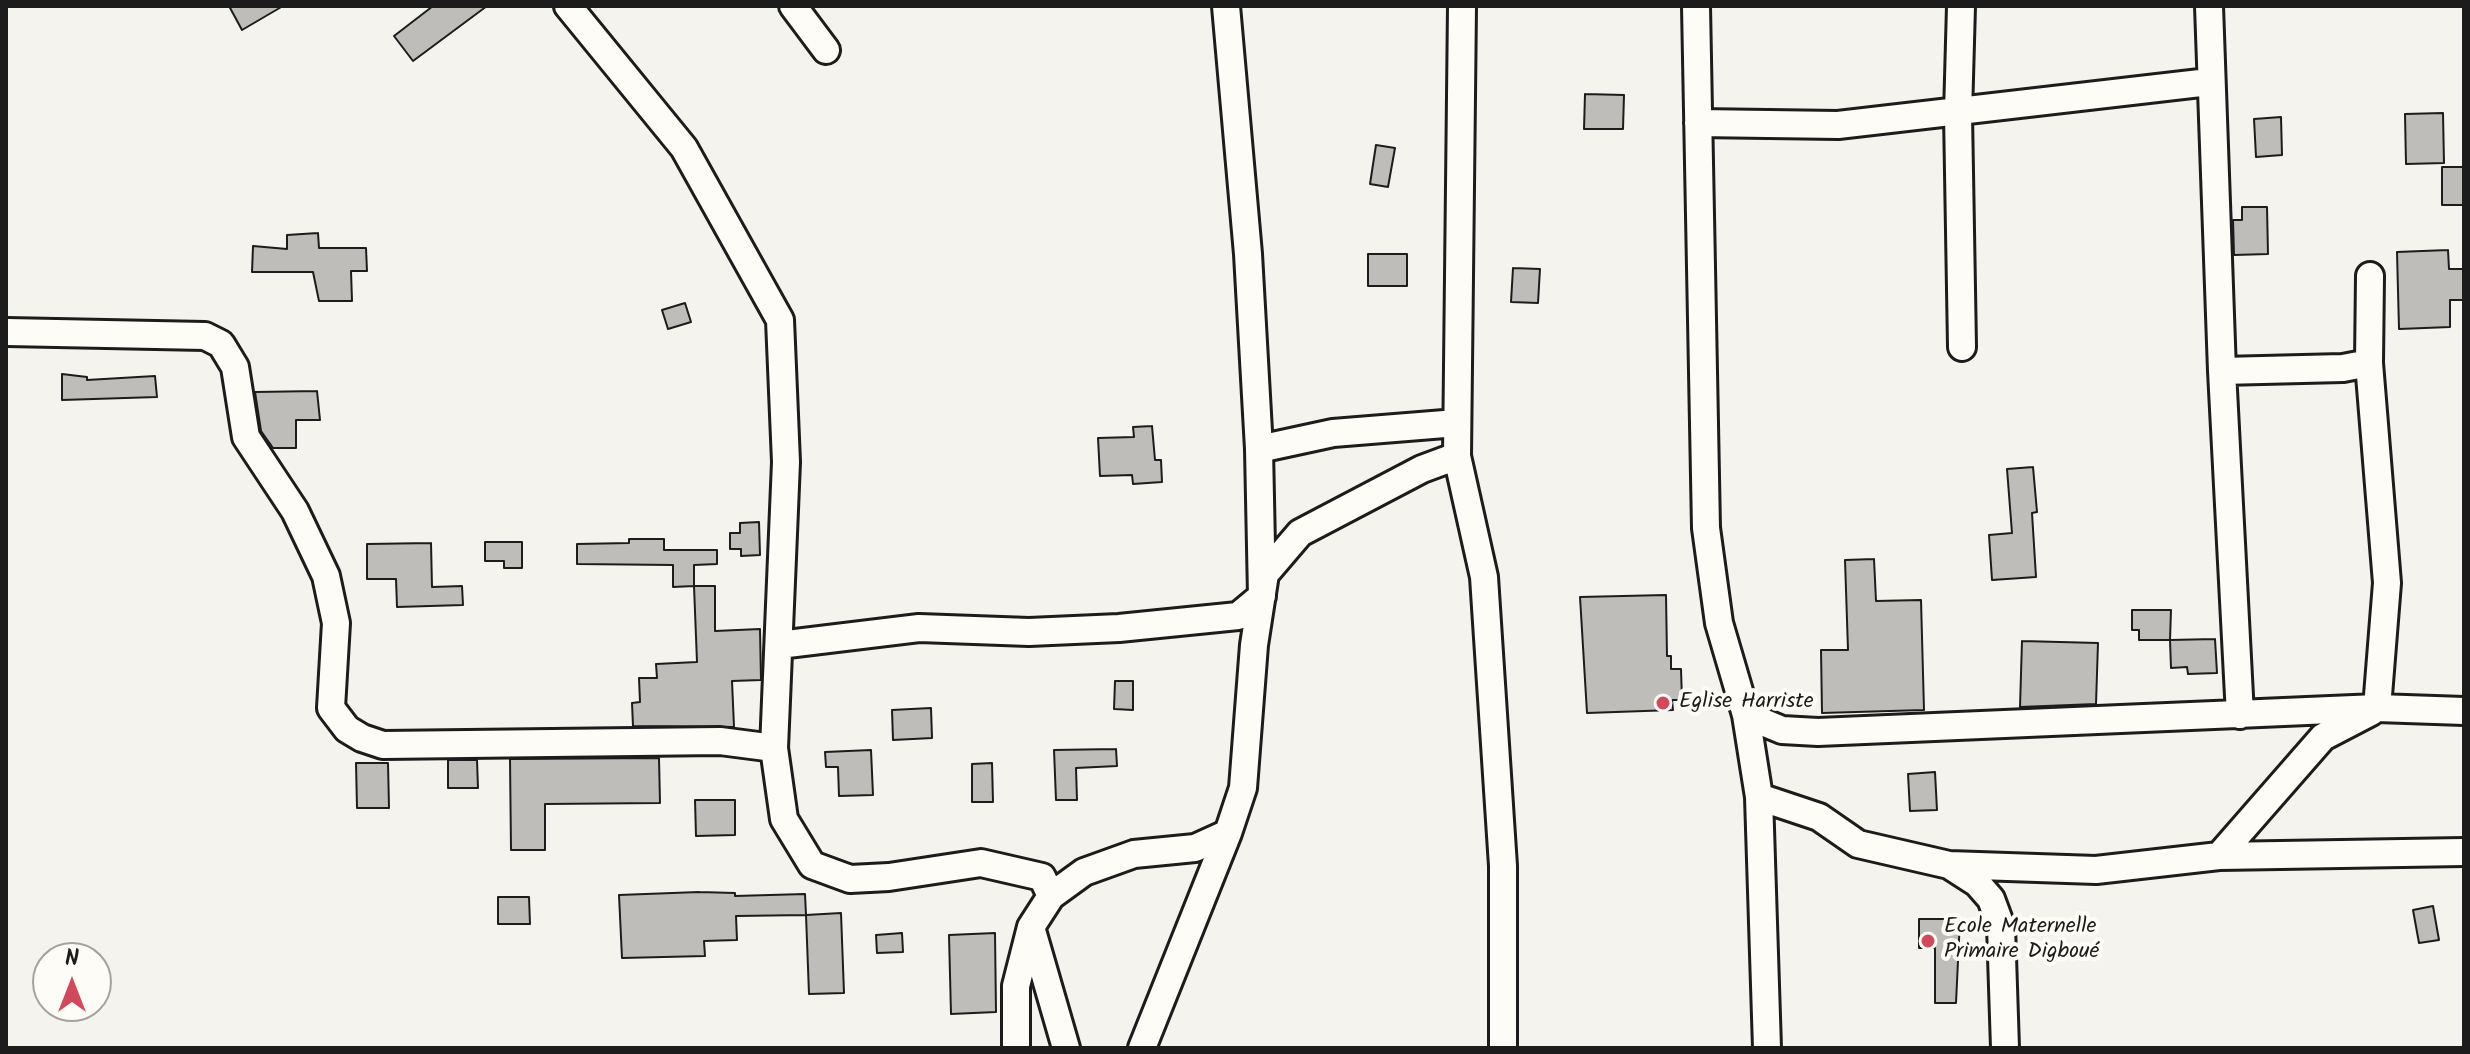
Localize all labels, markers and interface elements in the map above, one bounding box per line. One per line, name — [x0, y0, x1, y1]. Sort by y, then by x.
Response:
place label: Eglise Harriste — [1679, 690, 1814, 716]
marker: Eglise Harriste — [1654, 694, 1672, 712]
place label: Ecole Maternelle Primaire Digboué — [1944, 915, 2099, 966]
marker: Ecole Maternelle Primaire Digboué — [1919, 932, 1937, 950]
north arrow — [32, 942, 112, 1022]
text: N — [65, 942, 79, 977]

